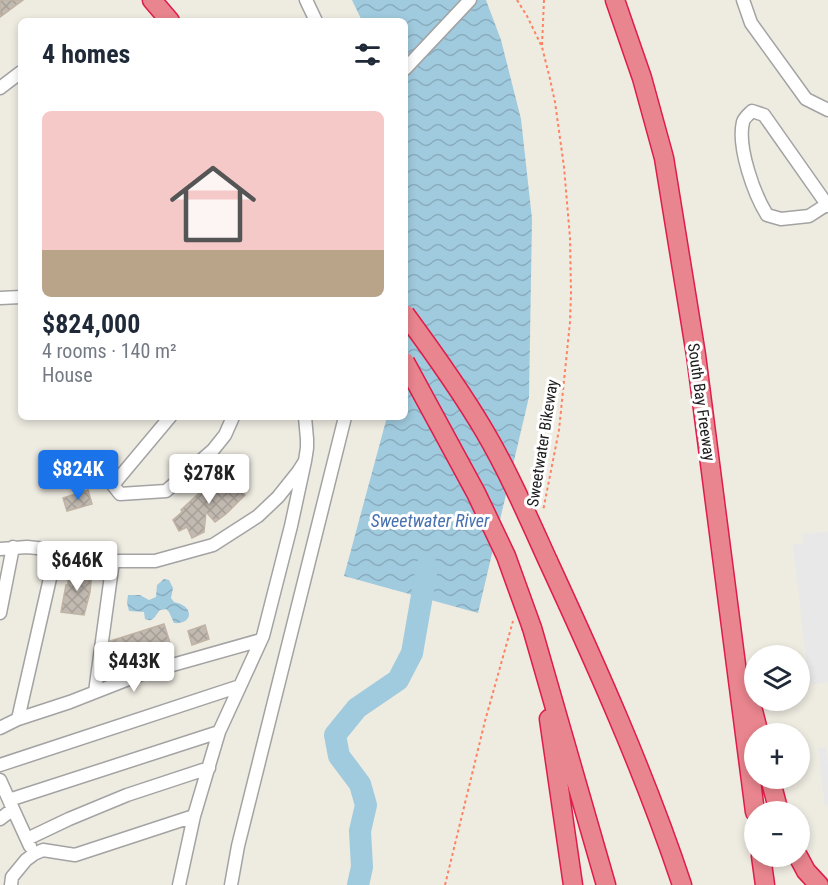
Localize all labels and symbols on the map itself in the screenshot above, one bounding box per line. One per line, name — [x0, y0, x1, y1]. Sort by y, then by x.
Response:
street label: South Bay Freeway — [684, 342, 719, 462]
street label: Sweetwater Bikeway — [523, 378, 562, 508]
pin: $824K — [36, 450, 120, 501]
pin: $278K — [167, 454, 251, 505]
water label: Sweetwater River — [371, 510, 490, 531]
pin: $646K — [35, 541, 119, 592]
pin: $443K — [92, 642, 176, 693]

